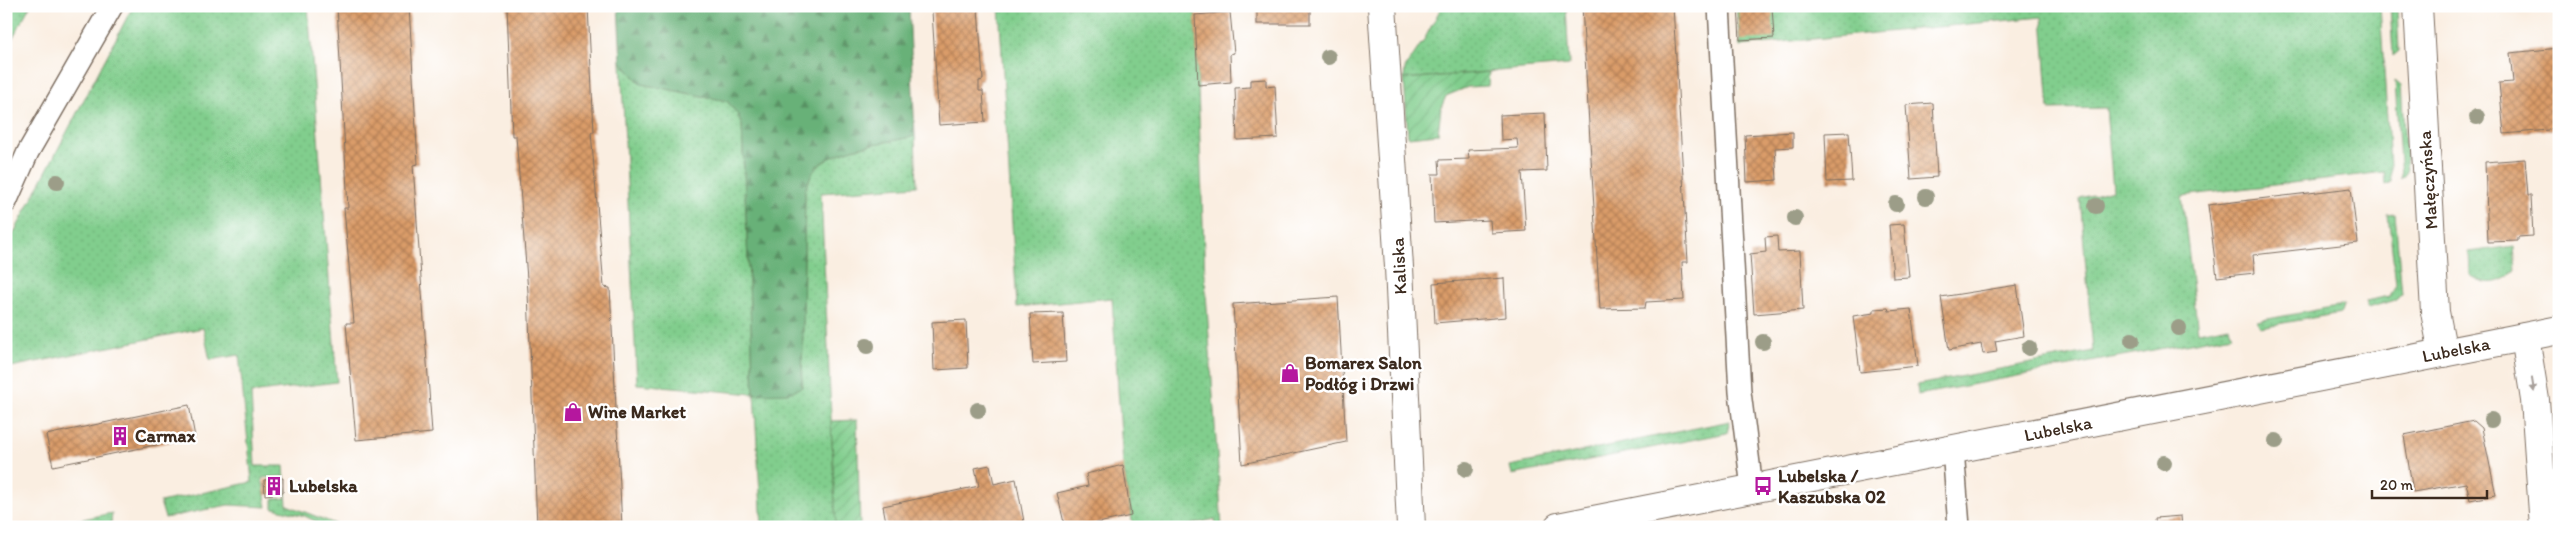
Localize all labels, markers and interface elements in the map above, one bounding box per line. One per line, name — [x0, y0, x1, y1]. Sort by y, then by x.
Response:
street label: Małęczyńska — [2414, 129, 2442, 230]
street label: Kaliska — [1386, 236, 1411, 295]
street label: Lubelska — [2420, 333, 2492, 367]
place label: Bomarex Salon Podłóg i Drzwi — [1305, 352, 1422, 395]
shop icon: Bomarex Salon Podłóg i Drzwi — [1279, 362, 1301, 384]
one-way arrow — [2529, 377, 2537, 393]
shop icon: Wine Market — [562, 401, 584, 423]
place label: Wine Market — [588, 401, 686, 423]
street label: Lubelska — [2022, 412, 2094, 446]
building icon: Carmax — [109, 425, 131, 447]
place label: Carmax — [135, 425, 196, 447]
place label: Lubelska / Kaszubska 02 — [1778, 465, 1886, 508]
scale bar — [2372, 468, 2488, 500]
building icon: Lubelska — [263, 475, 285, 497]
place label: Lubelska — [289, 475, 358, 497]
bus stop icon: Lubelska / Kaszubska 02 — [1752, 475, 1774, 497]
text: 20 m — [2380, 476, 2414, 494]

